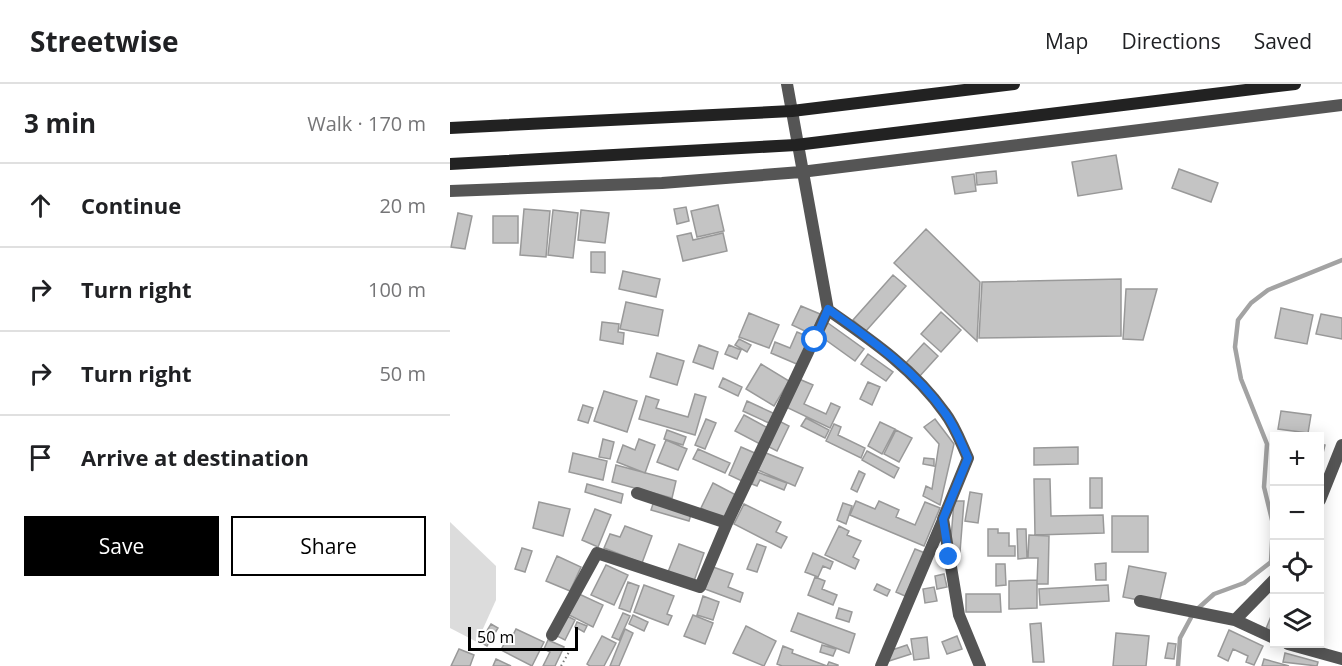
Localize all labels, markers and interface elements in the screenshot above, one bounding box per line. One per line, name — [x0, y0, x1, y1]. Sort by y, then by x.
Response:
text: Streetwise — [30, 22, 179, 60]
text: Map — [1045, 27, 1088, 55]
text: Directions — [1121, 27, 1221, 55]
text: Saved — [1254, 27, 1312, 55]
text: 3 min — [24, 105, 96, 141]
text: Walk · 170 m — [307, 110, 426, 137]
icon: ahead — [24, 189, 57, 222]
text: Continue — [81, 190, 181, 220]
text: 20 m — [379, 192, 426, 219]
icon: right — [24, 273, 57, 306]
text: Turn right — [81, 274, 192, 304]
text: 100 m — [368, 276, 426, 303]
route start — [801, 326, 827, 352]
icon: right — [24, 357, 57, 390]
text: Turn right — [81, 358, 192, 388]
text: 50 m — [379, 360, 426, 387]
map controls — [1270, 432, 1324, 648]
button: + — [1270, 432, 1324, 486]
icon: arrive — [24, 441, 57, 474]
text: Arrive at destination — [81, 442, 309, 472]
button: − — [1270, 486, 1324, 540]
button: Save — [24, 516, 219, 576]
button: Share — [231, 516, 426, 576]
button: locate — [1270, 540, 1324, 594]
route end — [935, 543, 961, 569]
button: layers — [1270, 594, 1324, 648]
scale bar — [468, 624, 578, 652]
text: 50 m — [477, 626, 514, 648]

